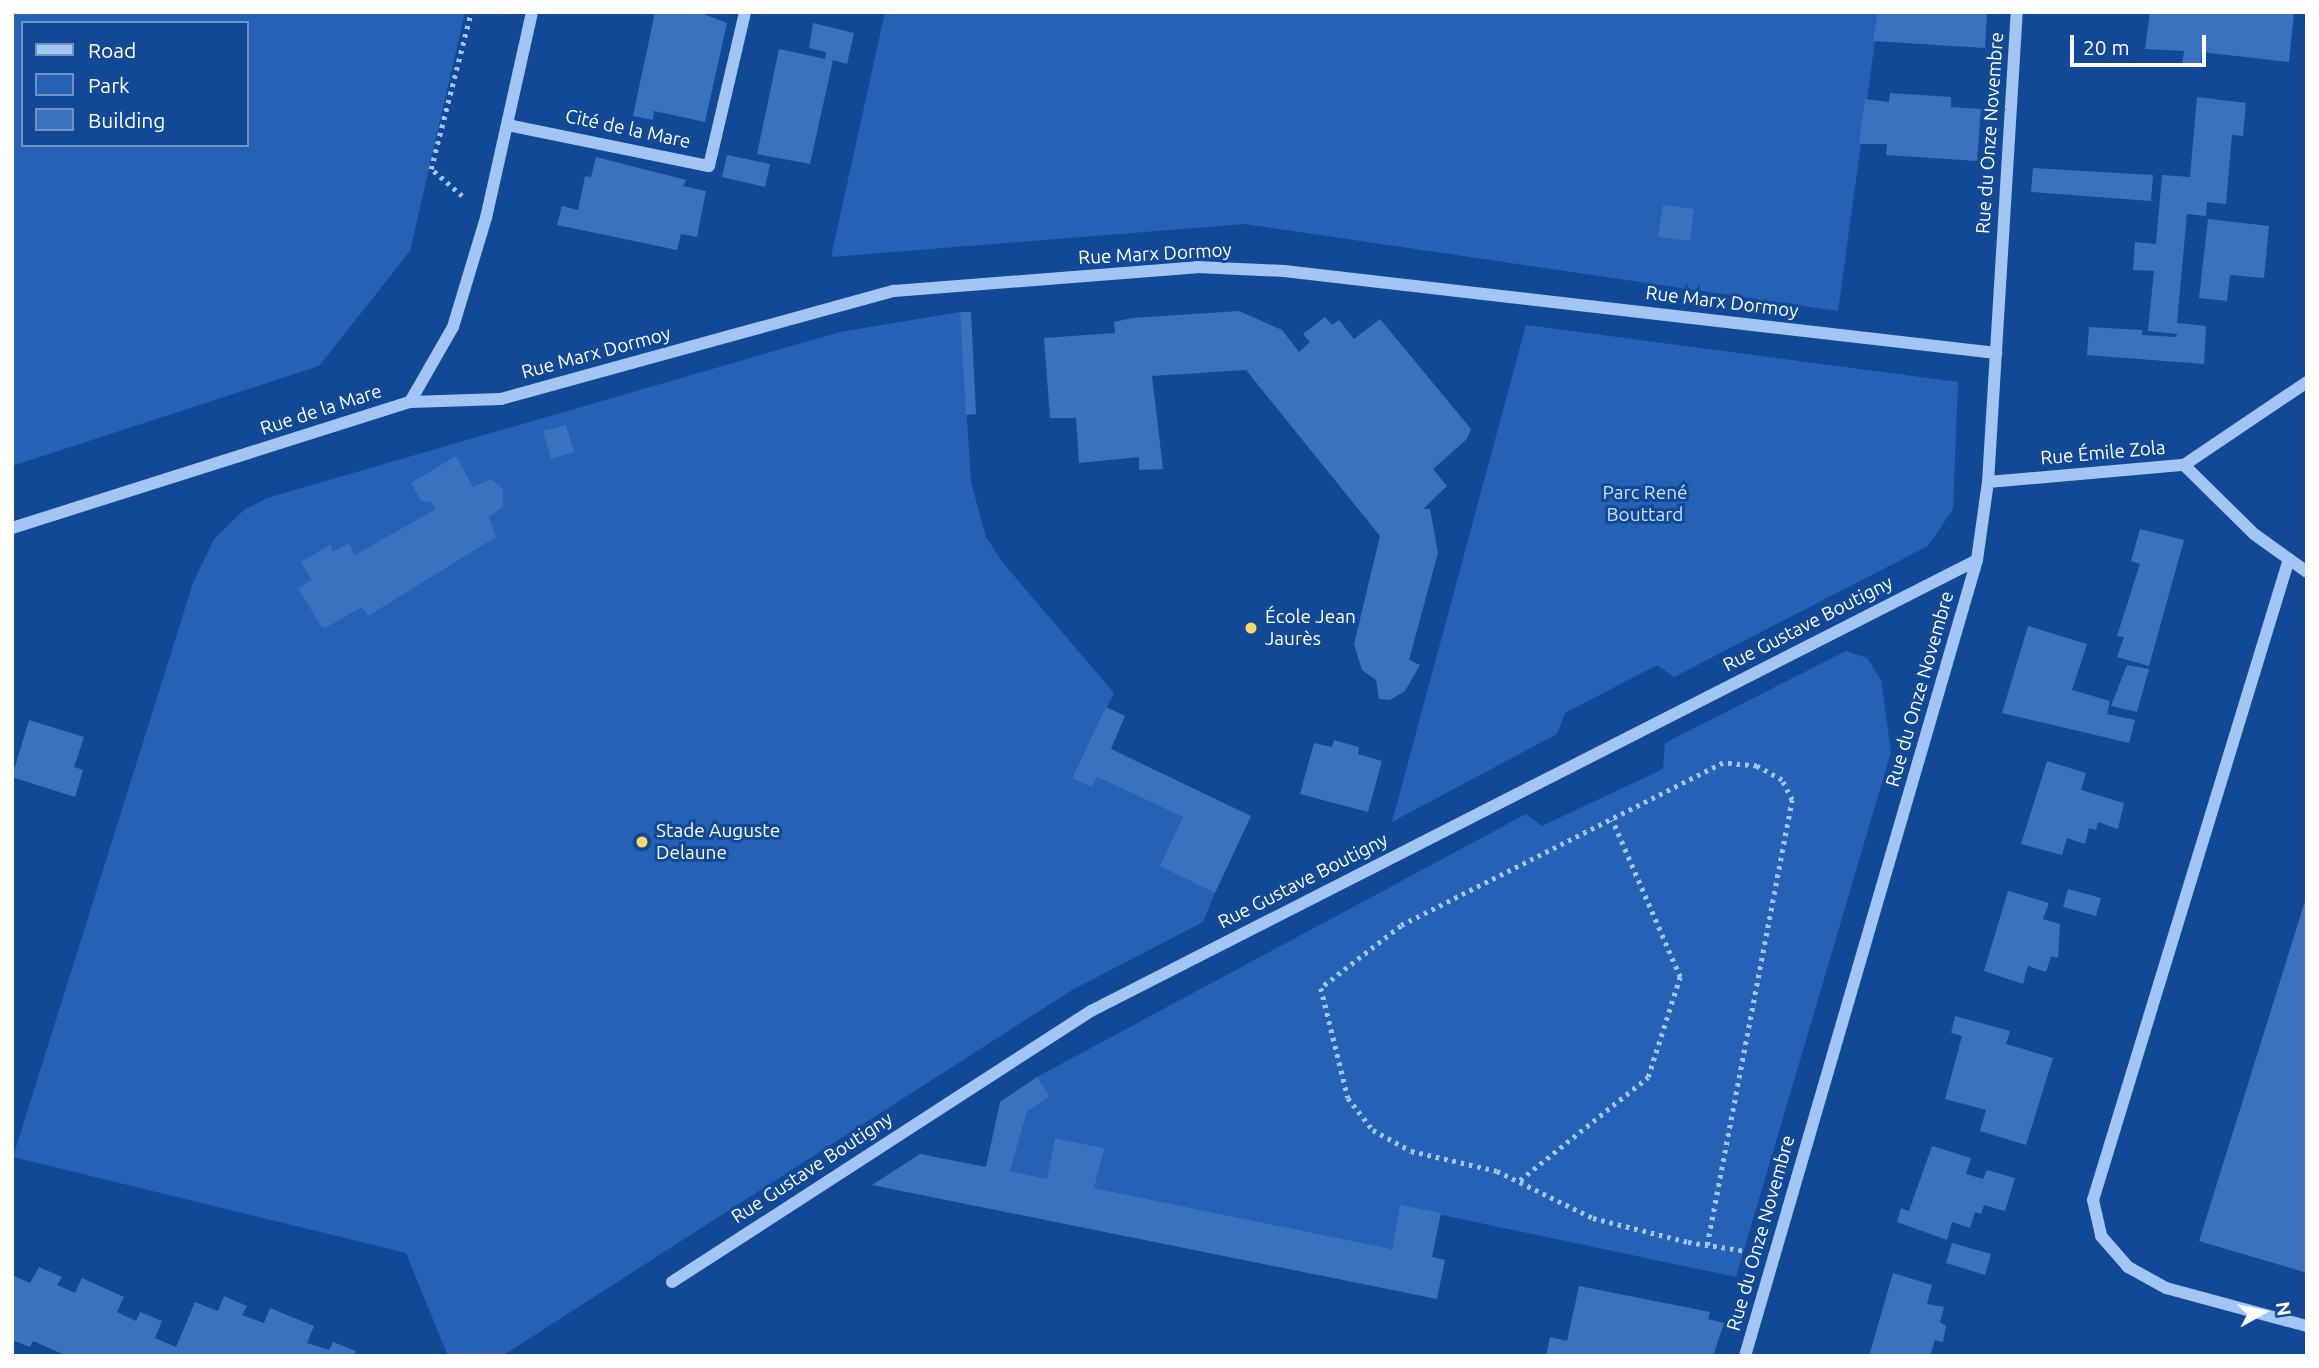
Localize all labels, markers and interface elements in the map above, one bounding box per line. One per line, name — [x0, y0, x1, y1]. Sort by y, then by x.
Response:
legend — [21, 21, 248, 147]
scale bar — [2074, 21, 2210, 65]
street label: Rue du Onze Novembre — [1972, 31, 2008, 235]
text: 20 m — [2083, 35, 2130, 59]
text: Road — [88, 38, 136, 62]
text: Park — [88, 73, 130, 97]
street label: Cité de la Mare — [563, 105, 693, 153]
text: Building — [88, 108, 165, 132]
street label: Rue Marx Dormoy — [1078, 239, 1232, 269]
street label: Rue Marx Dormoy — [1644, 281, 1800, 323]
street label: Rue Marx Dormoy — [519, 322, 673, 384]
street label: Rue de la Mare — [257, 380, 385, 440]
street label: Rue Émile Zola — [2039, 436, 2167, 470]
park label: Parc René Bouttard — [1603, 482, 1687, 526]
street label: Rue Gustave Boutigny — [1719, 571, 1897, 677]
street label: Rue du Onze Novembre — [1881, 589, 1959, 789]
place label: École Jean Jaurès — [1265, 606, 1356, 650]
marker: École Jean Jaurès — [1243, 620, 1259, 636]
place label: Stade Auguste Delaune — [656, 820, 780, 864]
street label: Rue Gustave Boutigny — [1214, 828, 1392, 934]
marker: Stade Auguste Delaune — [634, 834, 650, 850]
street label: Rue Gustave Boutigny — [727, 1107, 897, 1229]
street label: Rue du Onze Novembre — [1722, 1133, 1800, 1333]
north arrow — [2228, 1277, 2298, 1347]
text: N — [2272, 1300, 2296, 1317]

